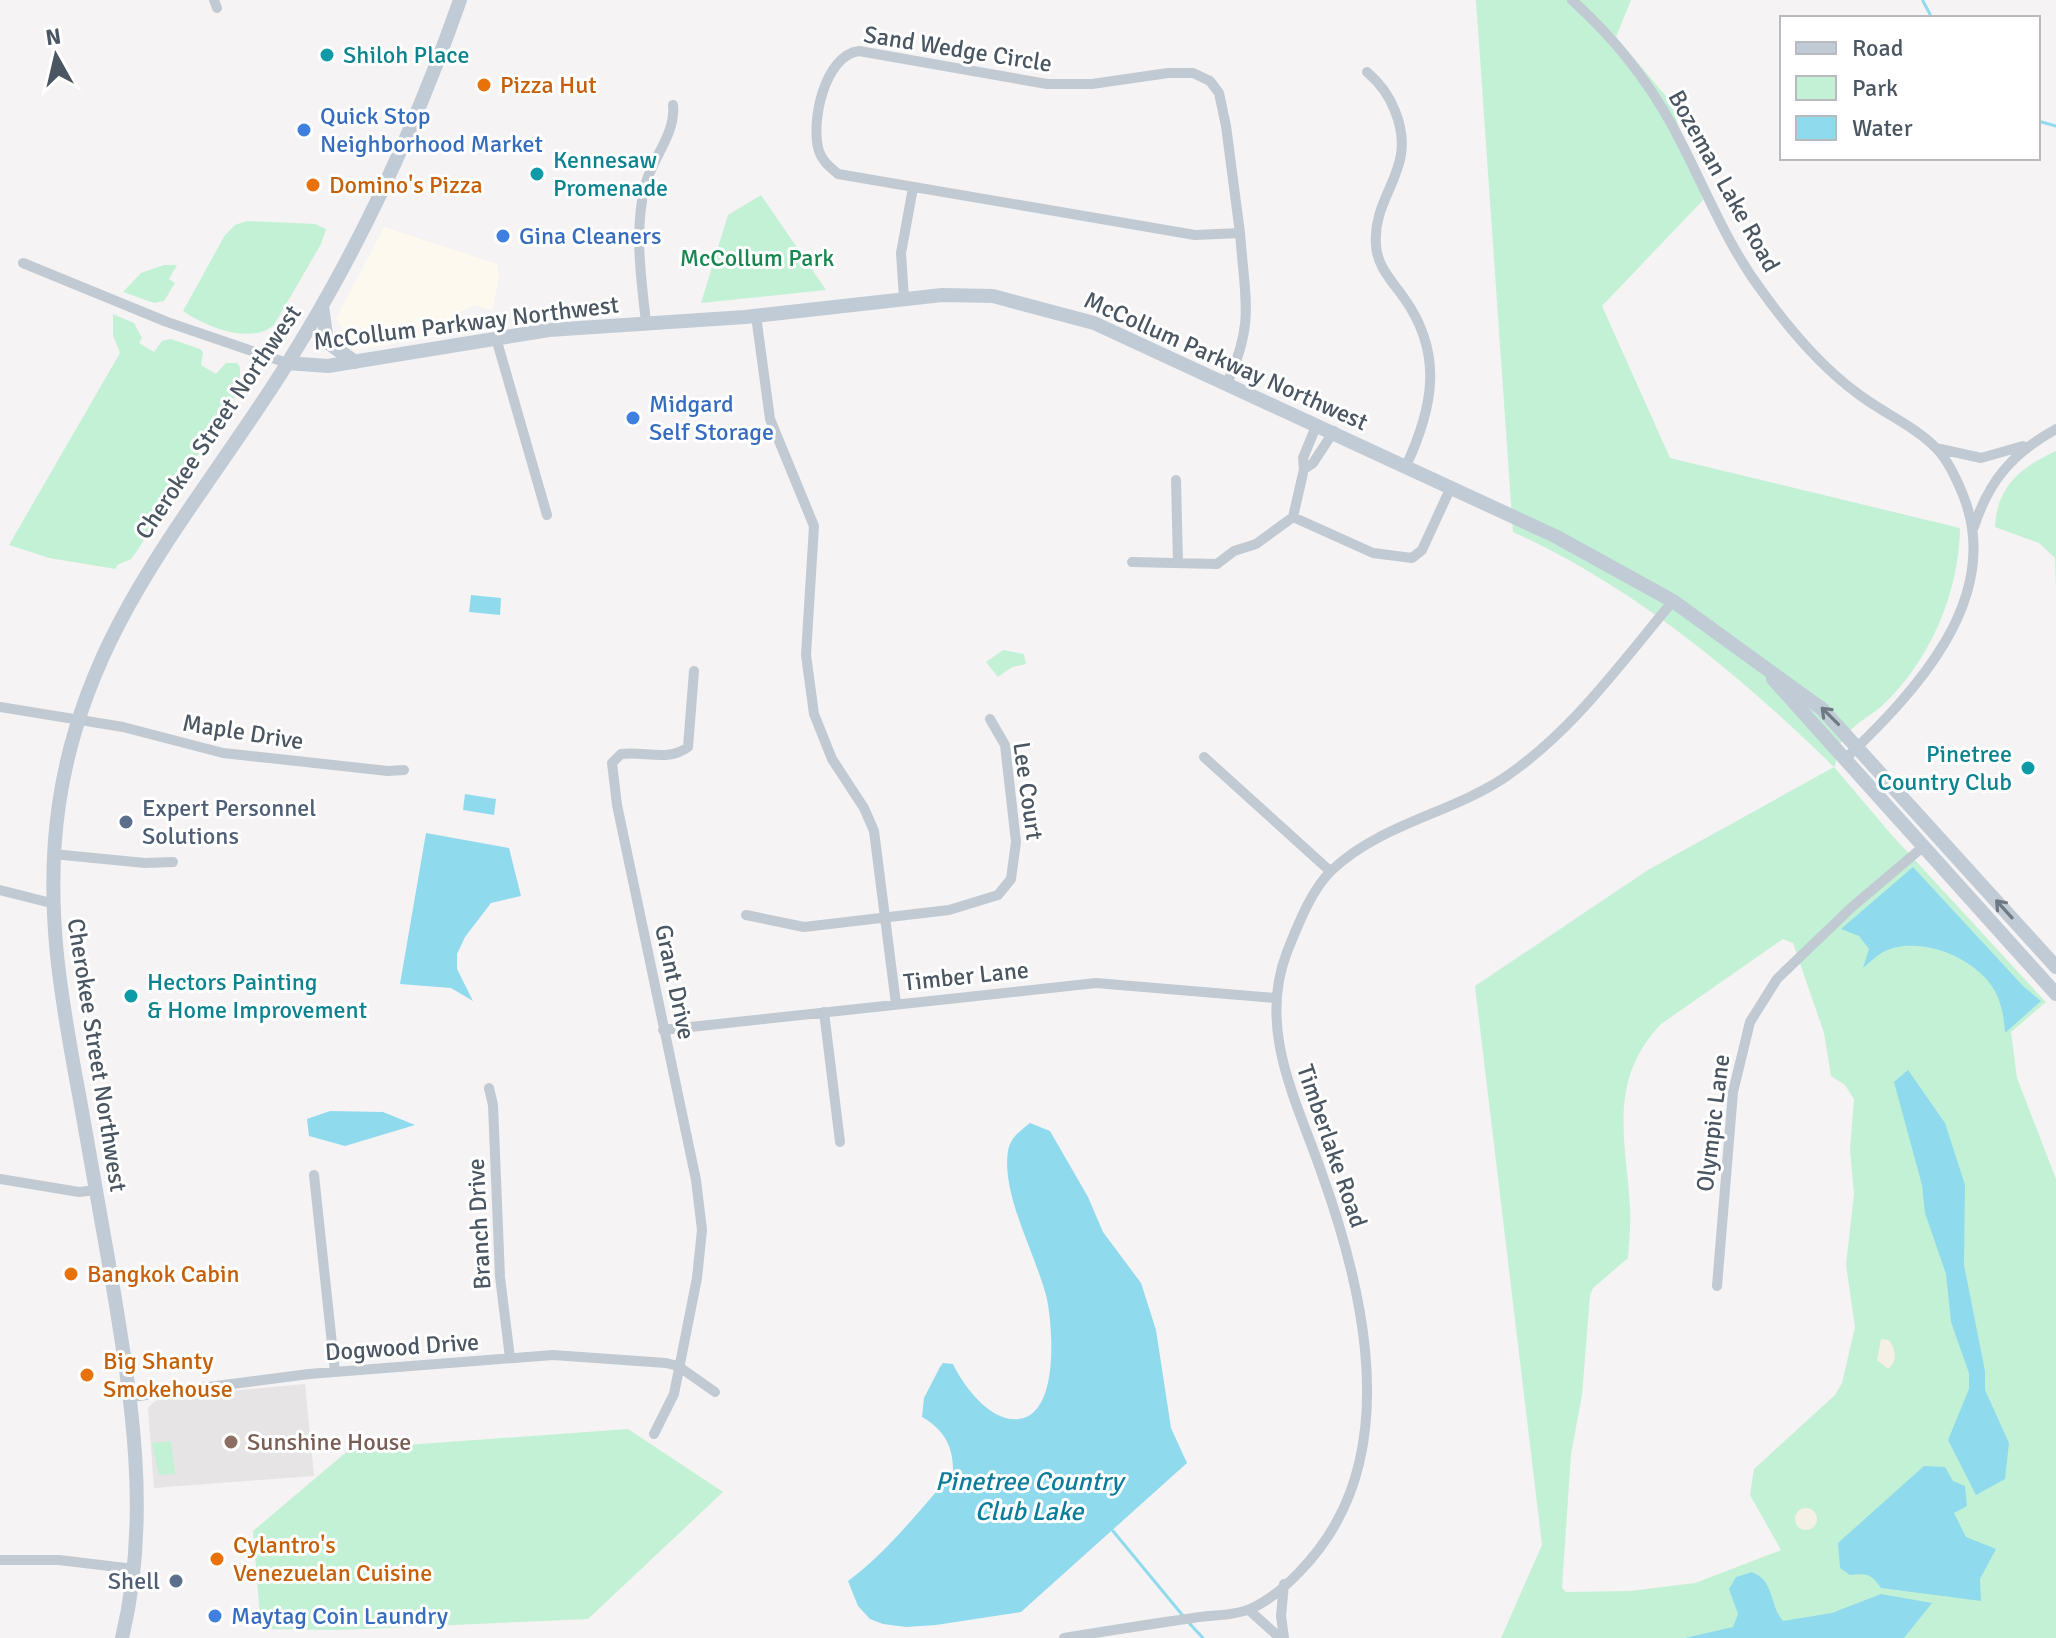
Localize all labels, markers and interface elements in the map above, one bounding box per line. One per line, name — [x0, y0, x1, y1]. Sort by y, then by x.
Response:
north arrow — [16, 16, 96, 96]
legend — [1780, 16, 2040, 160]
street label: Sand Wedge Circle — [862, 19, 1054, 79]
text: N — [44, 22, 63, 51]
text: Road — [1852, 33, 1903, 63]
place label: Shiloh Place — [343, 40, 470, 70]
marker: Shiloh Place — [318, 46, 336, 64]
place label: Pizza Hut — [500, 70, 597, 100]
text: Park — [1852, 73, 1898, 103]
marker: Pizza Hut — [475, 76, 493, 94]
street label: Bozeman Lake Road — [1662, 85, 1786, 277]
place label: Quick Stop Neighborhood Market — [320, 101, 543, 159]
text: Water — [1852, 113, 1913, 143]
marker: Quick Stop Neighborhood Market — [295, 121, 313, 139]
place label: Kennesaw Promenade — [553, 145, 668, 203]
marker: Kennesaw Promenade — [528, 165, 546, 183]
place label: Domino's Pizza — [329, 170, 483, 200]
marker: Domino's Pizza — [304, 176, 322, 194]
place label: Gina Cleaners — [519, 221, 661, 251]
marker: Gina Cleaners — [494, 227, 512, 245]
park label: McCollum Park — [680, 243, 834, 273]
street label: McCollum Parkway Northwest — [1080, 285, 1372, 437]
street label: McCollum Parkway Northwest — [312, 289, 620, 357]
street label: Cherokee Street Northwest — [128, 299, 308, 545]
place label: Midgard Self Storage — [649, 389, 774, 447]
marker: Midgard Self Storage — [624, 409, 642, 427]
one-way arrow — [1820, 707, 1840, 726]
street label: Maple Drive — [180, 708, 306, 756]
place label: Pinetree Country Club — [1878, 739, 2012, 797]
street label: Lee Court — [1006, 740, 1050, 842]
marker: Pinetree Country Club — [2019, 759, 2037, 777]
place label: Expert Personnel Solutions — [142, 793, 316, 851]
marker: Expert Personnel Solutions — [117, 813, 135, 831]
one-way arrow — [1996, 900, 2014, 920]
street label: Cherokee Street Northwest — [61, 916, 133, 1194]
street label: Grant Drive — [648, 922, 702, 1042]
street label: Timber Lane — [902, 955, 1030, 997]
place label: Hectors Painting & Home Improvement — [147, 967, 367, 1025]
marker: Hectors Painting & Home Improvement — [122, 987, 140, 1005]
street label: Olympic Lane — [1690, 1053, 1736, 1193]
street label: Timberlake Road — [1290, 1061, 1374, 1231]
street label: Branch Drive — [461, 1158, 497, 1290]
place label: Bangkok Cabin — [87, 1259, 240, 1289]
marker: Bangkok Cabin — [62, 1265, 80, 1283]
street label: Dogwood Drive — [324, 1327, 480, 1367]
place label: Big Shanty Smokehouse — [103, 1346, 233, 1404]
marker: Big Shanty Smokehouse — [78, 1366, 96, 1384]
place label: Sunshine House — [247, 1427, 411, 1457]
marker: Sunshine House — [222, 1433, 240, 1451]
water label: Pinetree Country Club Lake — [935, 1466, 1126, 1528]
place label: Cylantro's Venezuelan Cuisine — [233, 1530, 432, 1588]
marker: Cylantro's Venezuelan Cuisine — [208, 1550, 226, 1568]
place label: Shell — [108, 1566, 160, 1596]
marker: Shell — [167, 1572, 185, 1590]
place label: Maytag Coin Laundry — [231, 1601, 448, 1631]
marker: Maytag Coin Laundry — [206, 1607, 224, 1625]

